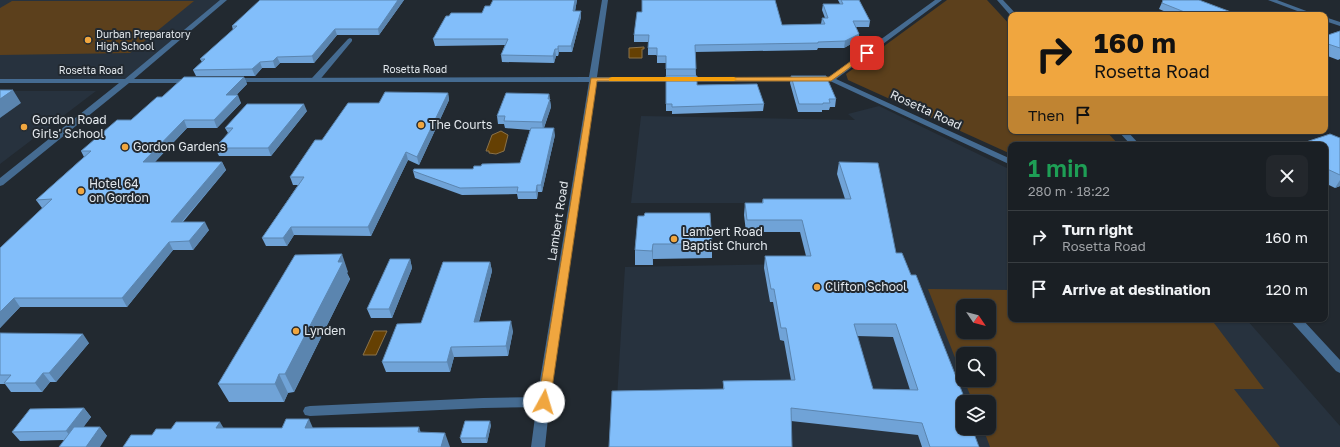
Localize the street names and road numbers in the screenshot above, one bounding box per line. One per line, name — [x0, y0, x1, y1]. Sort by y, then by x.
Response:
street label: Rosetta Road — [383, 63, 447, 75]
street label: Rosetta Road — [59, 64, 123, 76]
street label: Rosetta Road — [888, 86, 964, 133]
street label: Lambert Road — [544, 180, 571, 262]

